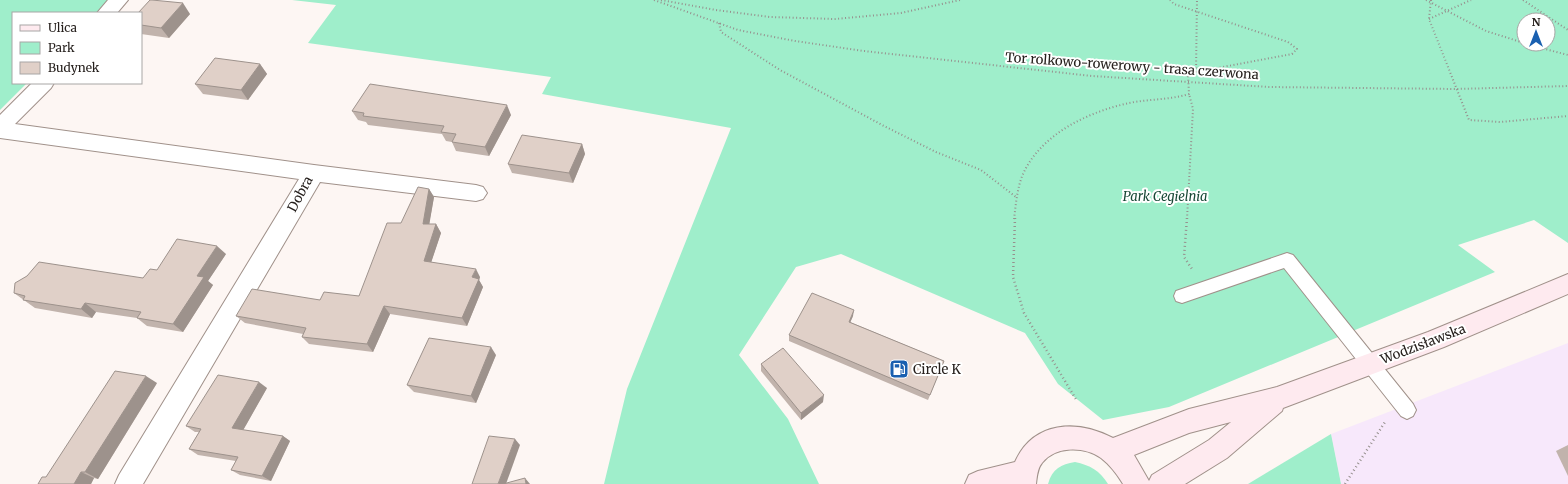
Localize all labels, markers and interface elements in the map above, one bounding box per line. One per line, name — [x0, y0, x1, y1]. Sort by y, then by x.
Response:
legend — [12, 12, 142, 84]
north arrow — [1516, 12, 1556, 52]
text: N — [1532, 15, 1541, 29]
text: Ulica — [48, 20, 77, 35]
text: Park — [48, 40, 75, 55]
street label: Tor rolkowo-rowerowy - trasa czerwona — [1005, 49, 1259, 83]
text: Budynek — [48, 60, 100, 75]
street label: Dobra — [284, 173, 316, 215]
park label: Park Cegielnia — [1123, 188, 1207, 205]
street label: Wodzisławska — [1377, 320, 1468, 368]
fuel station icon: Circle K — [888, 358, 910, 380]
place label: Circle K — [913, 361, 961, 378]

